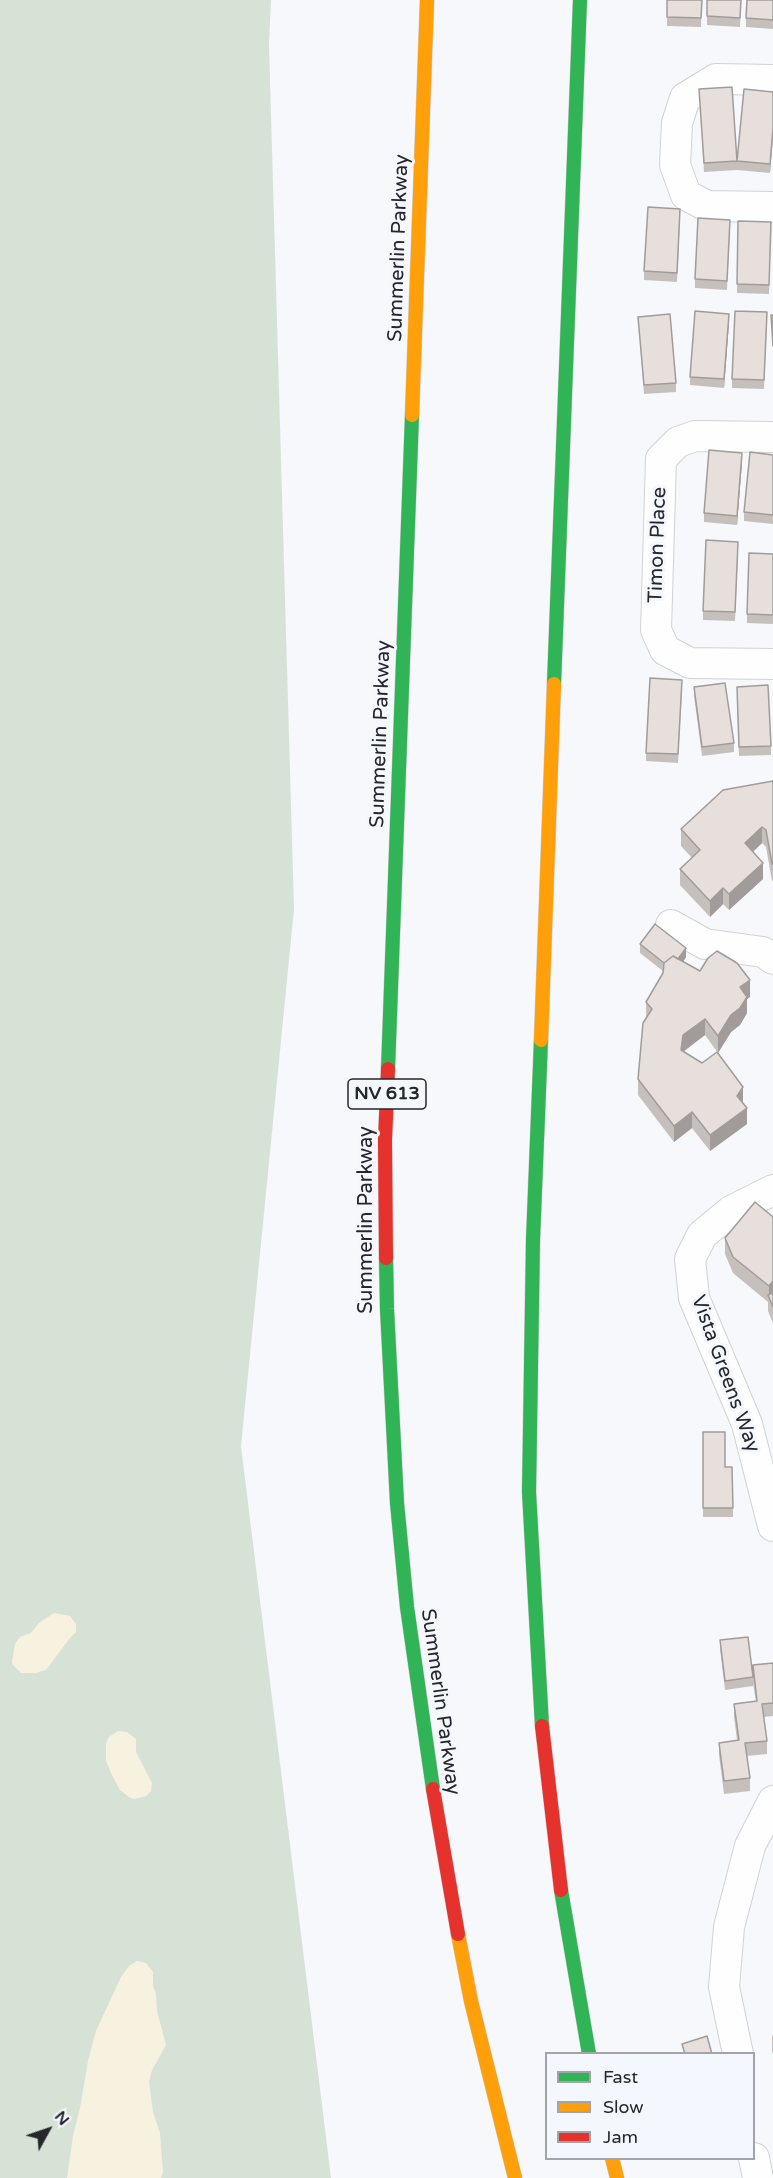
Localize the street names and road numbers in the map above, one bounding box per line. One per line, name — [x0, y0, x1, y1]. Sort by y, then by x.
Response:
street label: Summerlin Parkway — [384, 154, 414, 342]
street label: Timon Place — [644, 486, 672, 604]
street label: Summerlin Parkway — [366, 640, 396, 828]
road number: NV 613 — [348, 1079, 426, 1109]
street label: Summerlin Parkway — [355, 1126, 379, 1314]
street label: Vista Greens Way — [685, 1292, 765, 1456]
street label: Summerlin Parkway — [415, 1607, 465, 1797]

